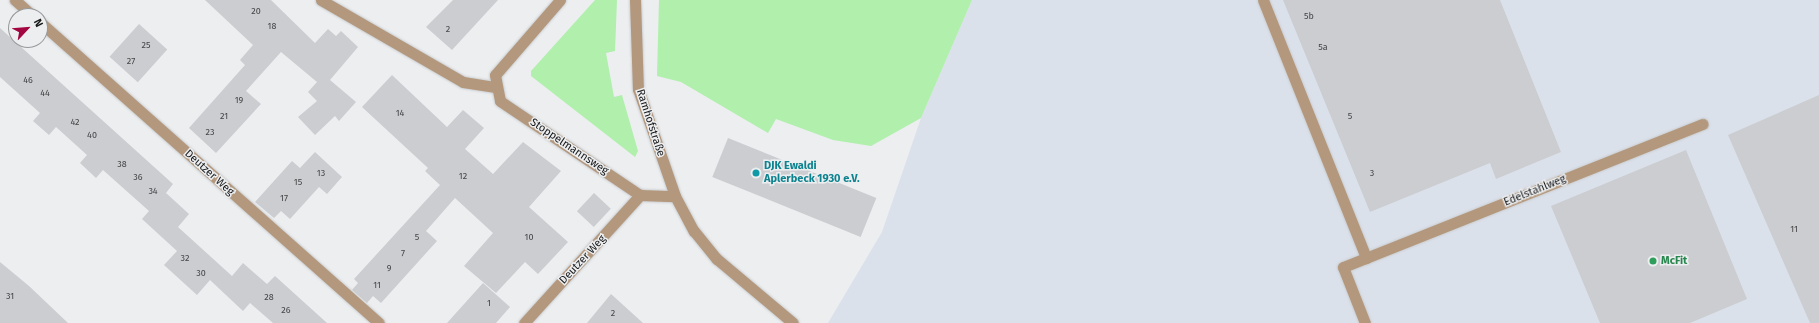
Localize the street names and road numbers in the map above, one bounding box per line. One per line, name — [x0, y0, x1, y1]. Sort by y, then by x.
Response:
street label: Ramhofstraße — [633, 88, 667, 158]
street label: Stoppelmannsweg — [527, 116, 611, 178]
street label: Deutzer Weg — [182, 147, 236, 199]
street label: Edelstahlweg — [1502, 173, 1568, 209]
street label: Deutzer Weg — [557, 233, 609, 287]

